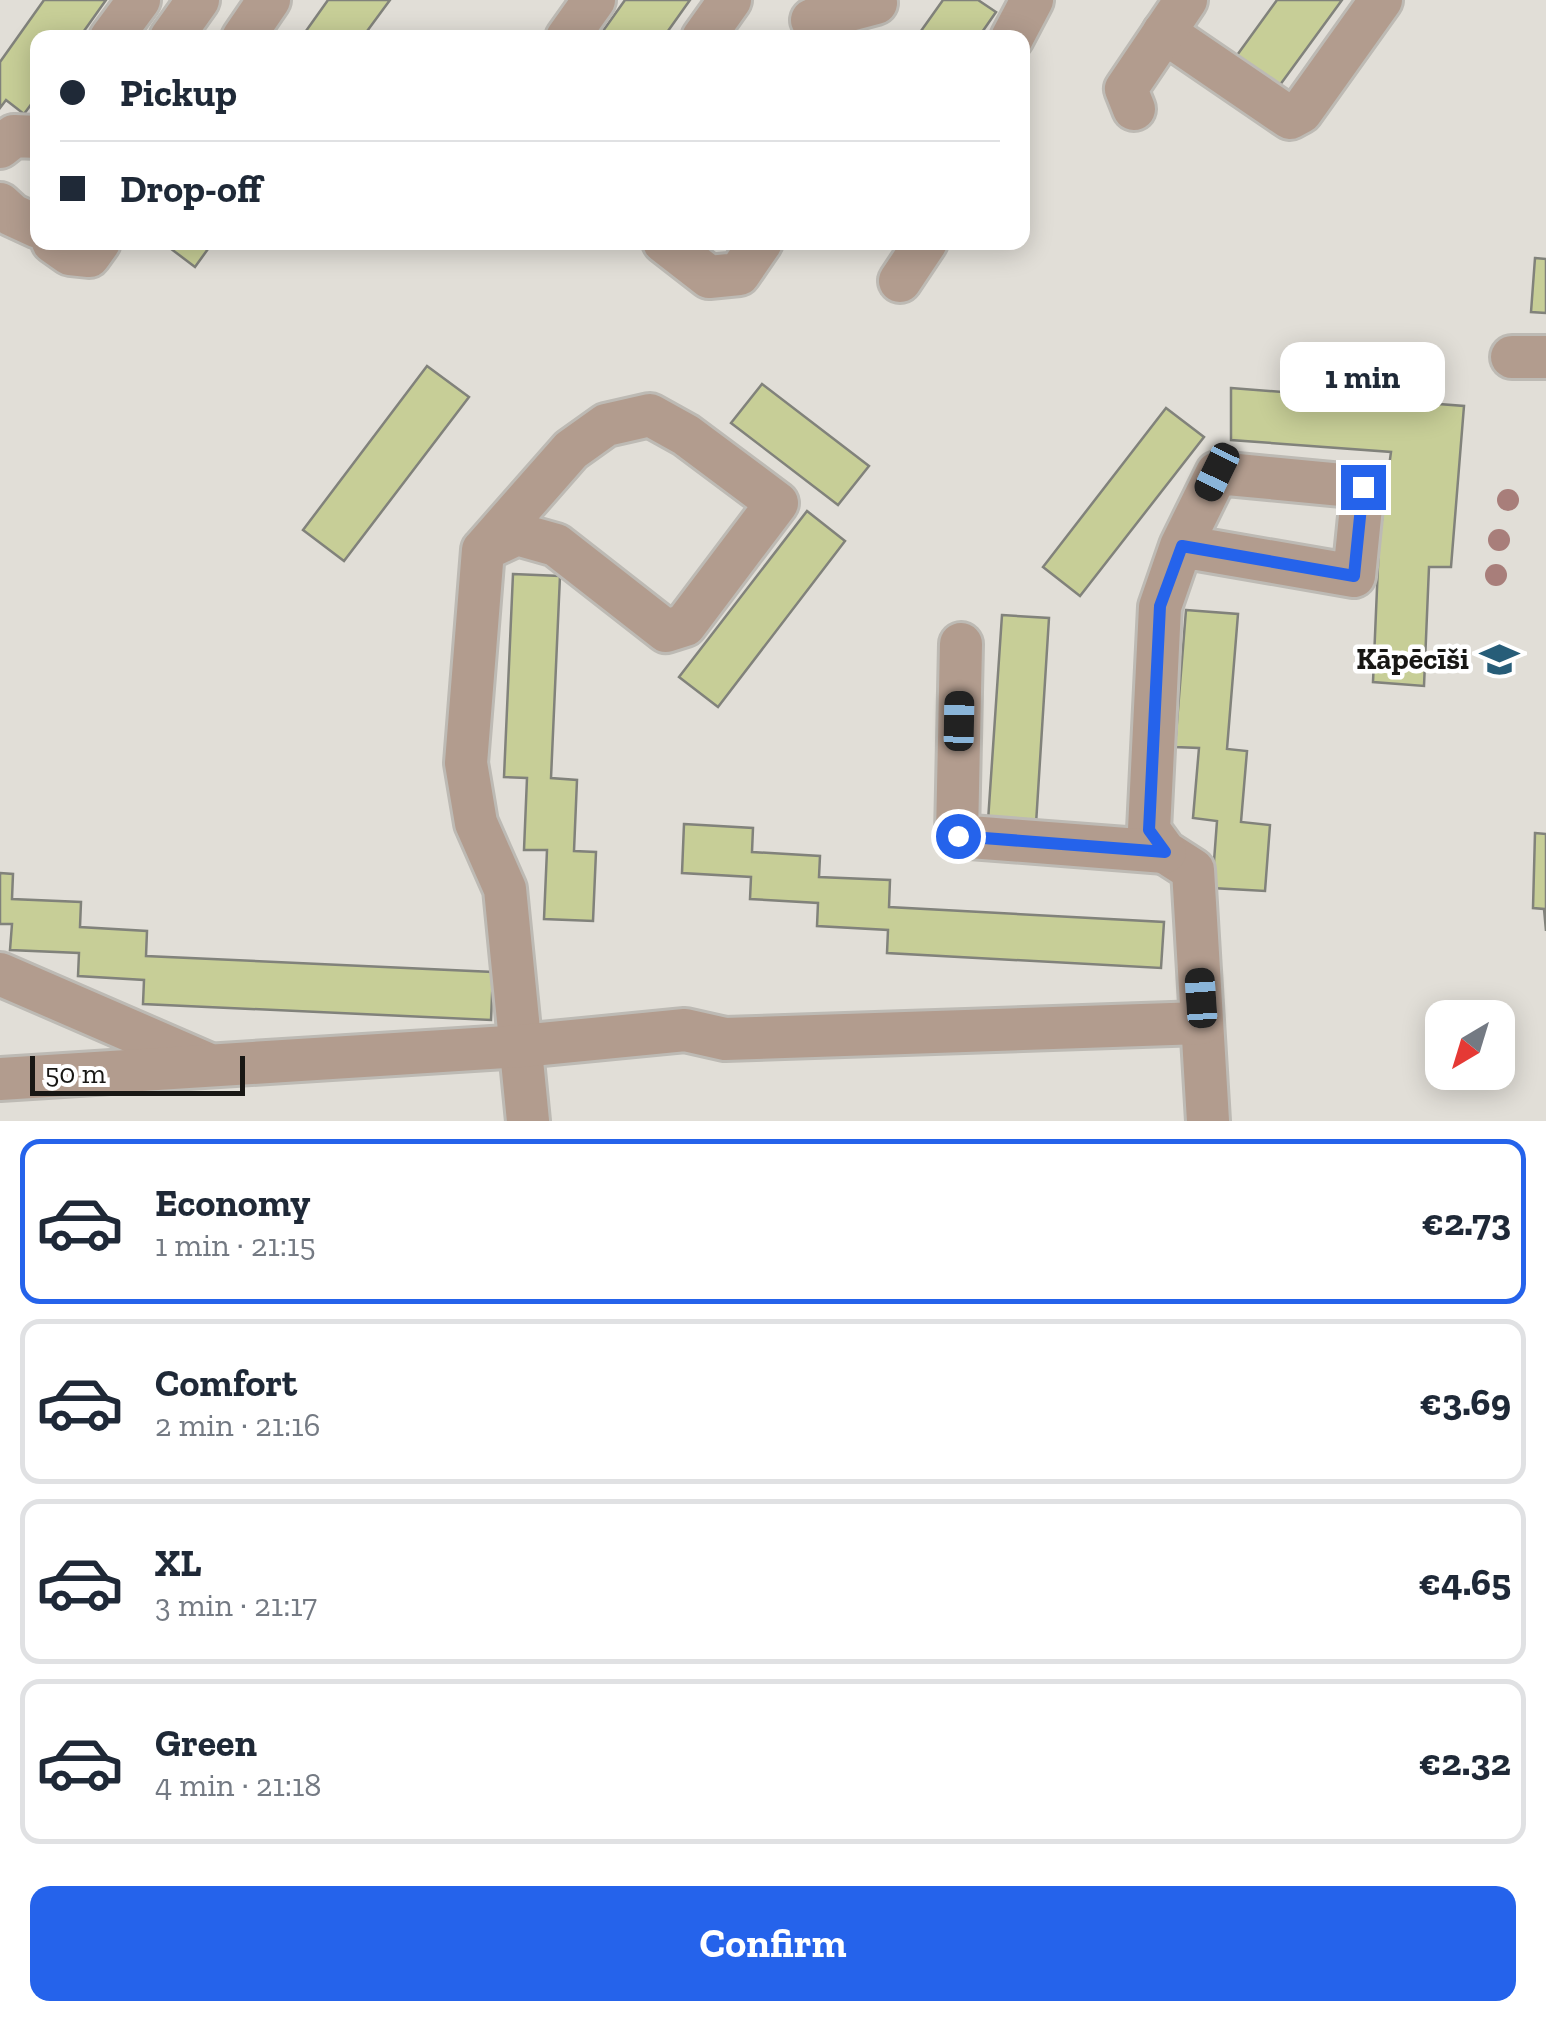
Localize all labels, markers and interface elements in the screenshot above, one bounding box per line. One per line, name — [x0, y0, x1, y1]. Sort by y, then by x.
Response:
text: Pickup — [120, 70, 237, 116]
text: Drop-off — [120, 166, 261, 212]
callout: 1 min — [1280, 342, 1446, 412]
text: 1 min — [1325, 358, 1400, 396]
car — [1190, 438, 1244, 506]
route end — [1341, 465, 1386, 510]
school or university icon: Kāpēcīši — [1478, 638, 1520, 680]
place label: Kāpēcīši — [1356, 641, 1469, 677]
car — [943, 691, 975, 751]
route start — [936, 814, 981, 859]
car — [1184, 967, 1218, 1029]
north arrow — [1425, 1000, 1515, 1090]
map controls — [1425, 1000, 1515, 1090]
scale bar — [30, 1051, 245, 1096]
text: 50 m — [45, 1057, 106, 1090]
icon: car — [35, 1177, 125, 1267]
text: Economy — [155, 1180, 310, 1226]
text: €2.73 — [1421, 1199, 1511, 1245]
text: 1 min · 21:15 — [155, 1226, 316, 1264]
icon: car — [35, 1357, 125, 1447]
text: Comfort — [155, 1360, 297, 1406]
text: €3.69 — [1419, 1379, 1511, 1425]
text: 2 min · 21:16 — [155, 1406, 320, 1444]
icon: car — [35, 1537, 125, 1627]
text: XL — [155, 1540, 202, 1586]
text: €4.65 — [1419, 1559, 1511, 1605]
text: 3 min · 21:17 — [155, 1586, 317, 1624]
icon: car — [35, 1717, 125, 1807]
text: Green — [155, 1720, 257, 1766]
text: €2.32 — [1419, 1739, 1511, 1785]
text: 4 min · 21:18 — [155, 1766, 321, 1804]
button: Confirm — [30, 1886, 1516, 2001]

